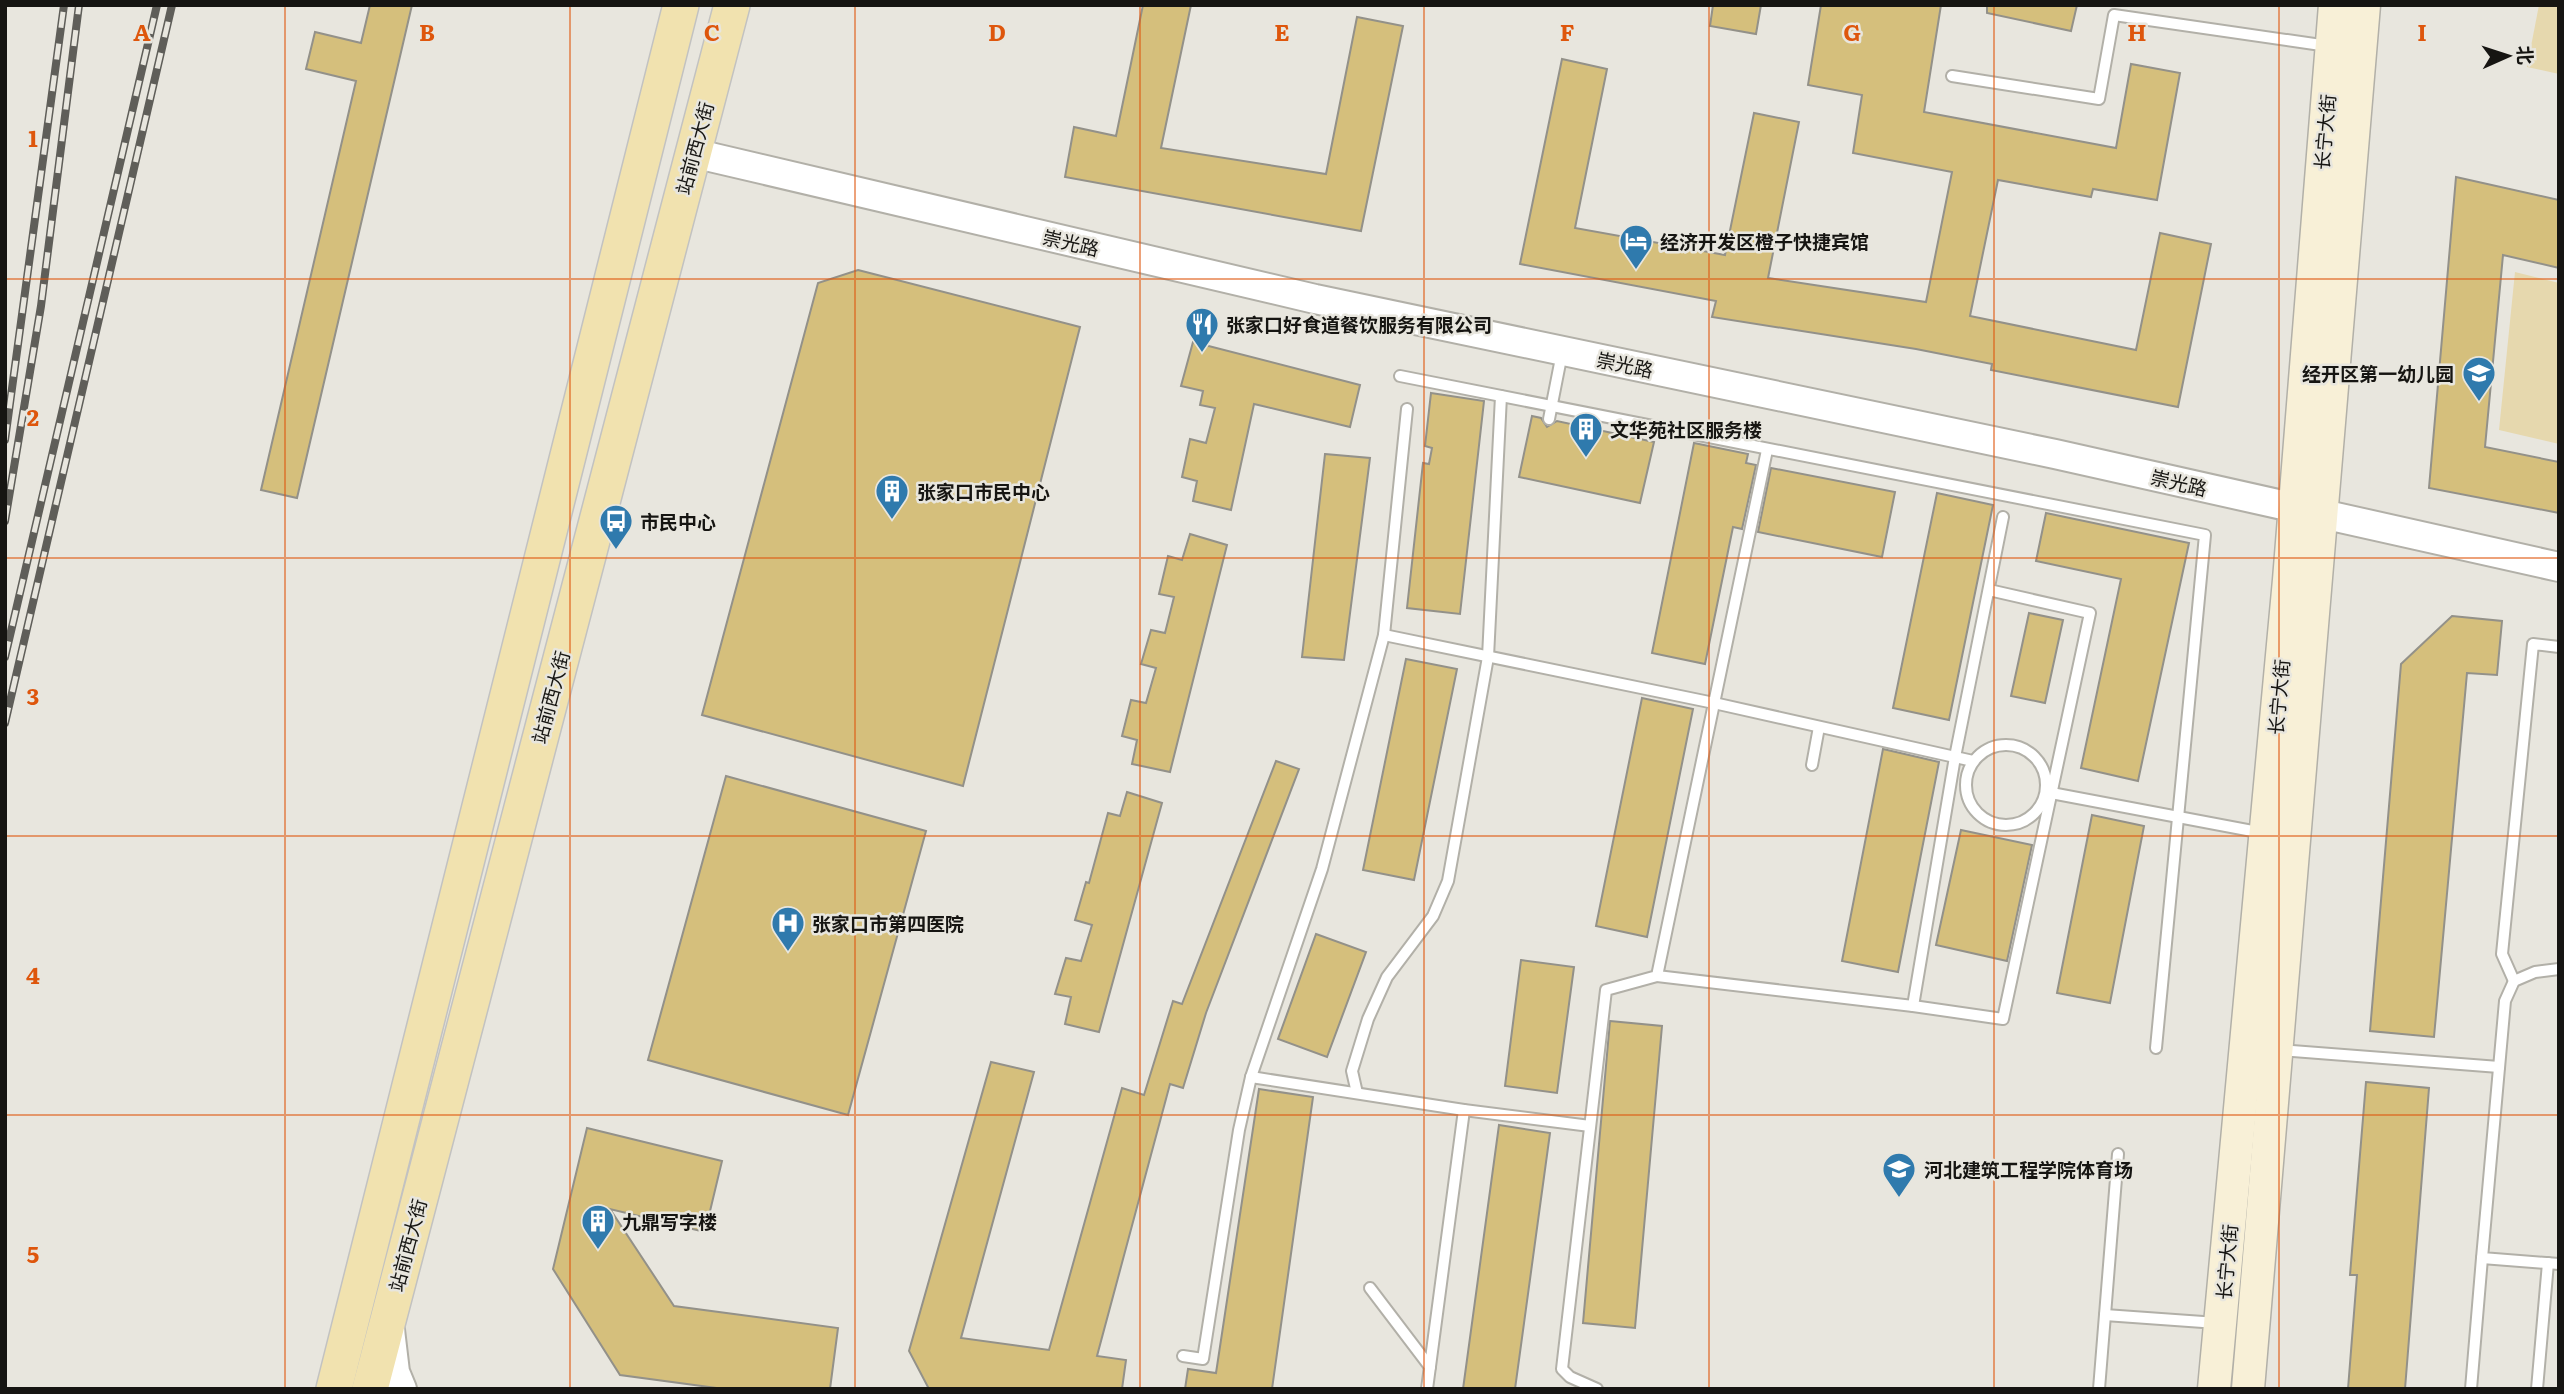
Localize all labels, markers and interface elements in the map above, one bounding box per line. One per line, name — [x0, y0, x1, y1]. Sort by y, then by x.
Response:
text: A — [133, 14, 151, 48]
text: B — [419, 14, 435, 48]
text: C — [704, 14, 720, 48]
text: D — [988, 14, 1006, 48]
text: E — [1274, 14, 1290, 48]
text: F — [1560, 14, 1575, 48]
text: G — [1843, 14, 1861, 48]
text: H — [2127, 14, 2147, 48]
text: I — [2417, 14, 2427, 48]
north arrow — [2473, 21, 2543, 91]
text: 北 — [2511, 45, 2540, 65]
street label: 长宁大街 — [2307, 93, 2341, 171]
street label: 站前西大街 — [668, 98, 720, 198]
text: 1 — [28, 120, 38, 154]
street label: 崇光路 — [1040, 222, 1102, 262]
hotel icon: 经济开发区橙子快捷宾馆 — [1617, 222, 1655, 271]
place label: 经济开发区橙子快捷宾馆 — [1660, 227, 1869, 255]
restaurant icon: 张家口好食道餐饮服务有限公司 — [1183, 305, 1221, 354]
place label: 张家口好食道餐饮服务有限公司 — [1226, 310, 1492, 338]
street label: 崇光路 — [1594, 344, 1656, 384]
school or university icon: 经开区第一幼儿园 — [2460, 354, 2498, 403]
place label: 经开区第一幼儿园 — [2302, 359, 2454, 387]
text: 2 — [27, 399, 39, 433]
building icon: 文华苑社区服务楼 — [1567, 410, 1605, 459]
place label: 文华苑社区服务楼 — [1610, 415, 1762, 443]
street label: 崇光路 — [2148, 462, 2210, 502]
building icon: 张家口市民中心 — [873, 472, 911, 521]
place label: 张家口市民中心 — [917, 477, 1050, 505]
bus stop icon: 市民中心 — [597, 502, 635, 551]
place label: 市民中心 — [640, 507, 716, 535]
street label: 站前西大街 — [524, 647, 576, 747]
street label: 长宁大街 — [2261, 658, 2295, 736]
text: 3 — [27, 678, 39, 712]
hospital icon: 张家口市第四医院 — [769, 904, 807, 953]
place label: 张家口市第四医院 — [812, 909, 964, 937]
text: 4 — [26, 957, 40, 991]
school or university icon: 河北建筑工程学院体育场 — [1880, 1150, 1918, 1199]
place label: 河北建筑工程学院体育场 — [1924, 1155, 2133, 1183]
street label: 站前西大街 — [381, 1195, 433, 1295]
building icon: 九鼎写字楼 — [579, 1202, 617, 1251]
place label: 九鼎写字楼 — [622, 1207, 717, 1235]
street label: 长宁大街 — [2209, 1223, 2243, 1301]
text: 5 — [27, 1236, 39, 1270]

